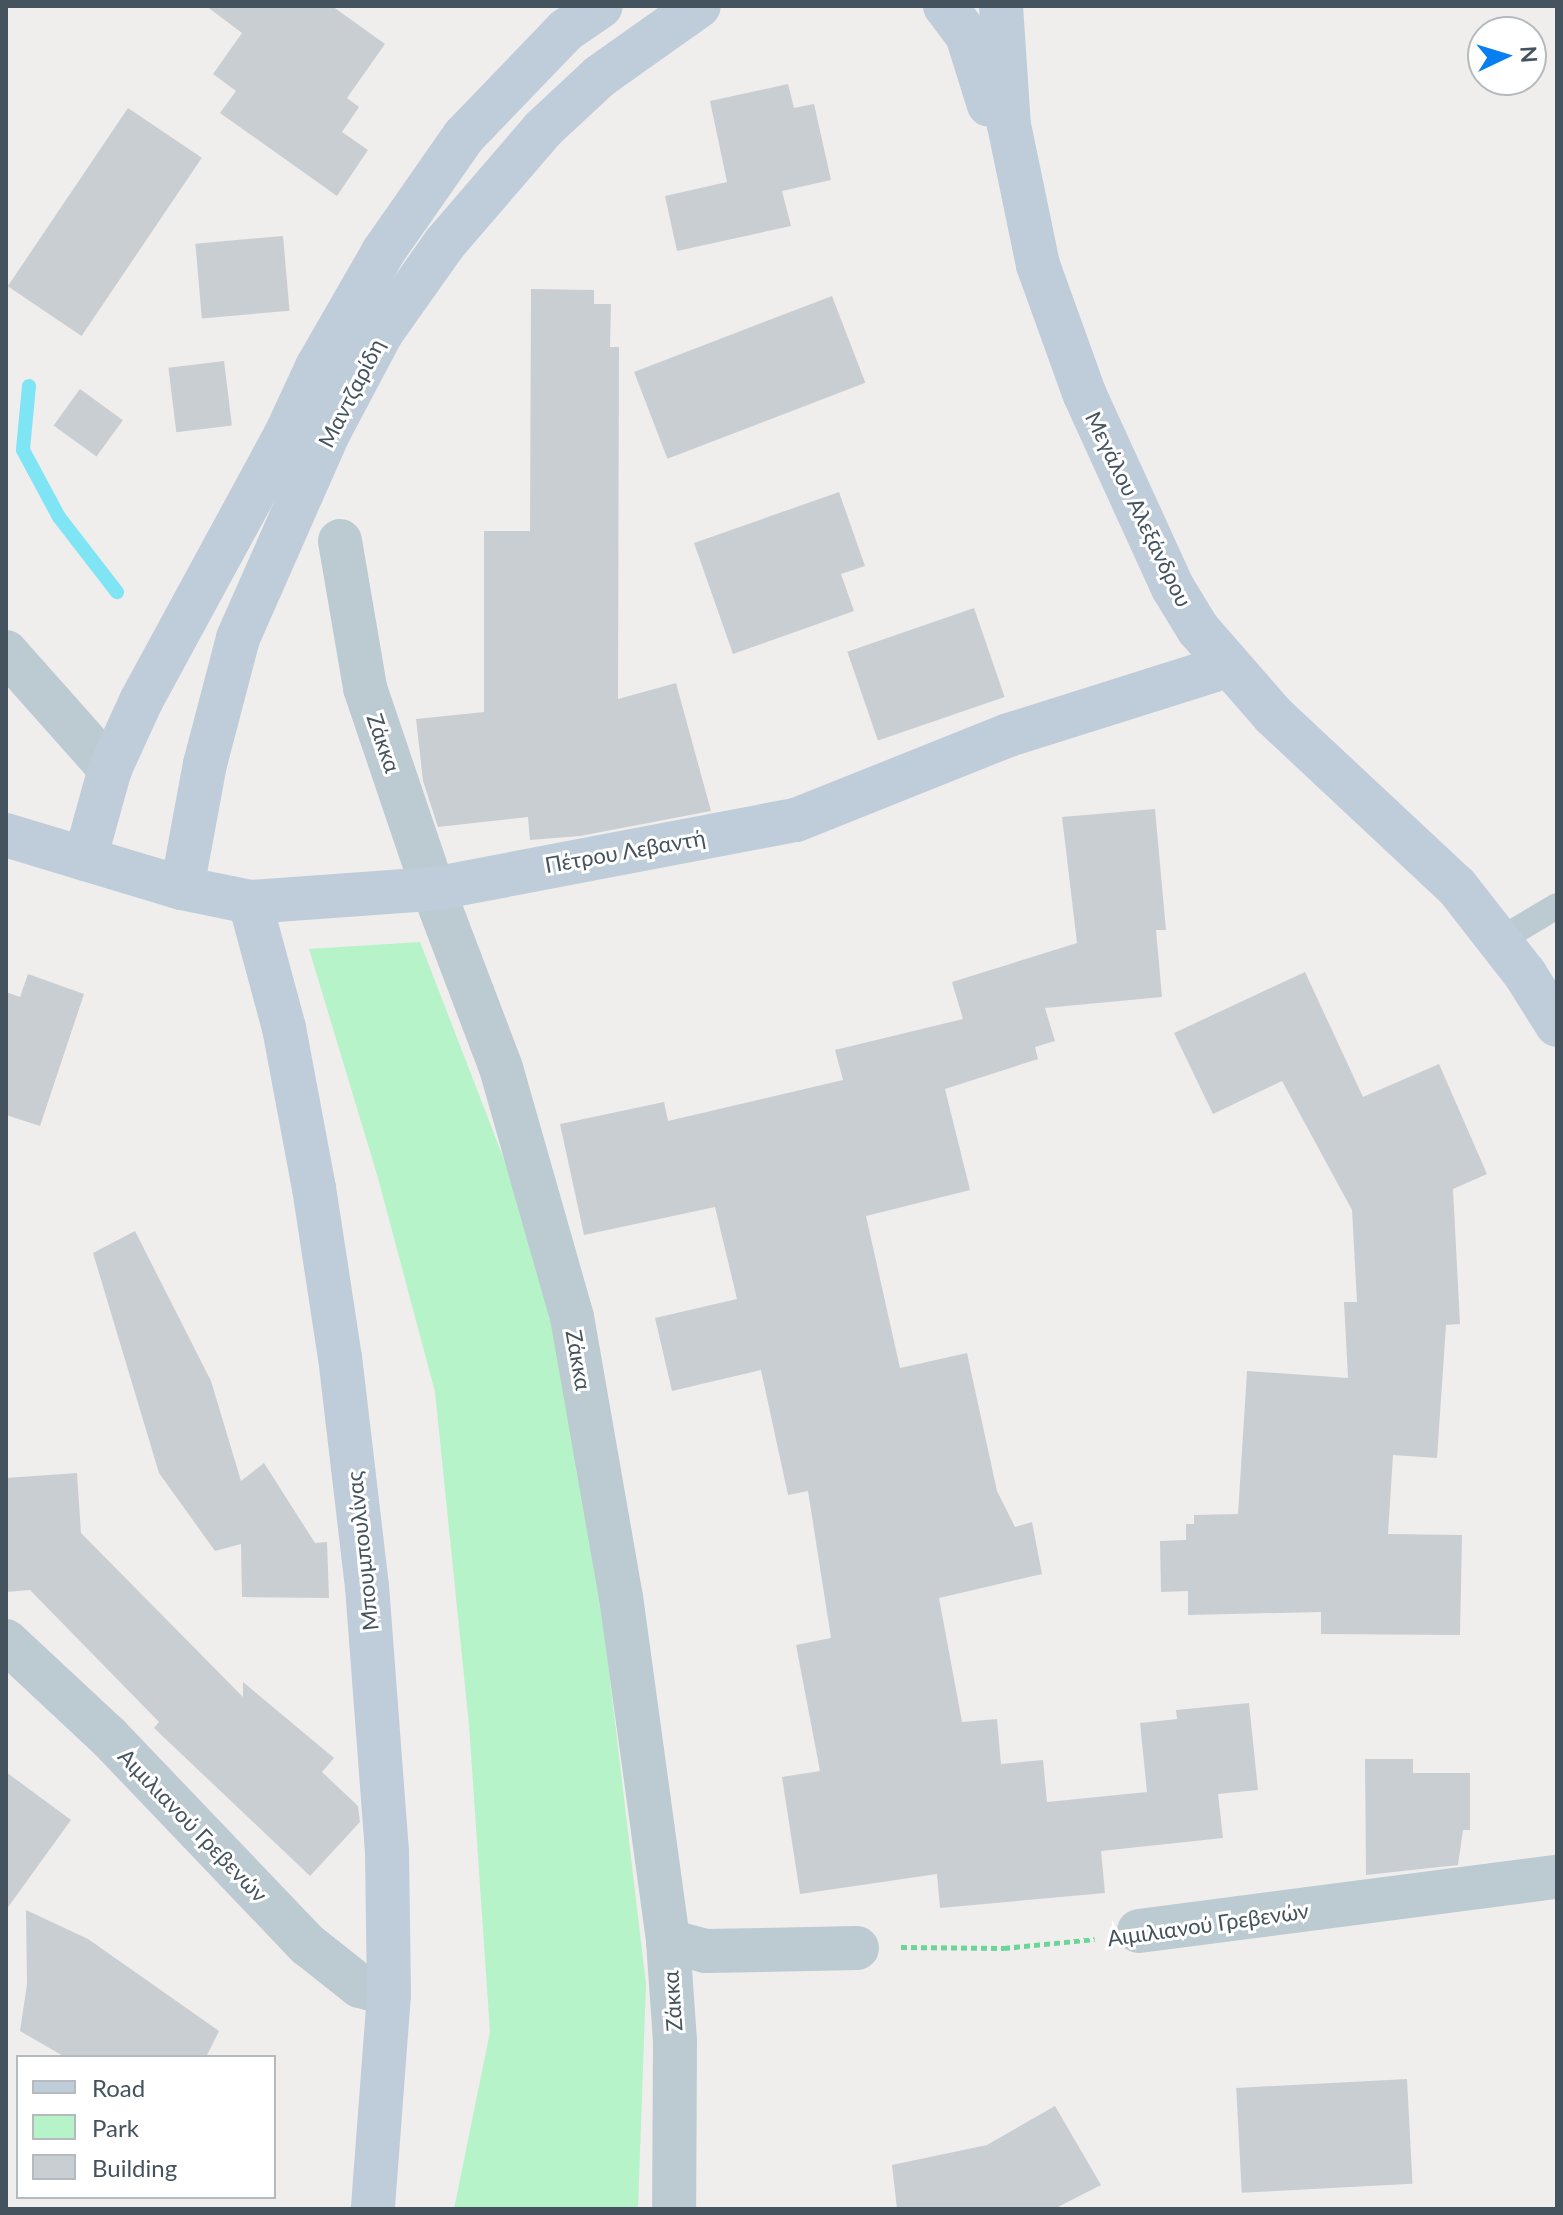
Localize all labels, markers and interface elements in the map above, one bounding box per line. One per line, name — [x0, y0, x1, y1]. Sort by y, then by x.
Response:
north arrow — [1467, 16, 1547, 96]
text: N — [1515, 45, 1544, 64]
street label: Μαντζαρίδη — [312, 334, 390, 452]
street label: Μεγάλου Αλεξάνδρου — [1080, 407, 1198, 611]
street label: Ζάκκα — [362, 710, 406, 776]
street label: Πέτρου Λεβαντή — [542, 824, 708, 878]
street label: Ζάκκα — [561, 1328, 597, 1392]
street label: Μπουμπουλίνας — [341, 1470, 383, 1632]
street label: Αιμιλιανού Γρεβενών — [113, 1743, 273, 1907]
street label: Αιμιλιανού Γρεβενών — [1106, 1897, 1310, 1951]
street label: Ζάκκα — [657, 1970, 687, 2032]
legend — [16, 2055, 276, 2199]
text: Road — [92, 2073, 145, 2102]
text: Park — [92, 2113, 139, 2142]
text: Building — [92, 2153, 177, 2182]

